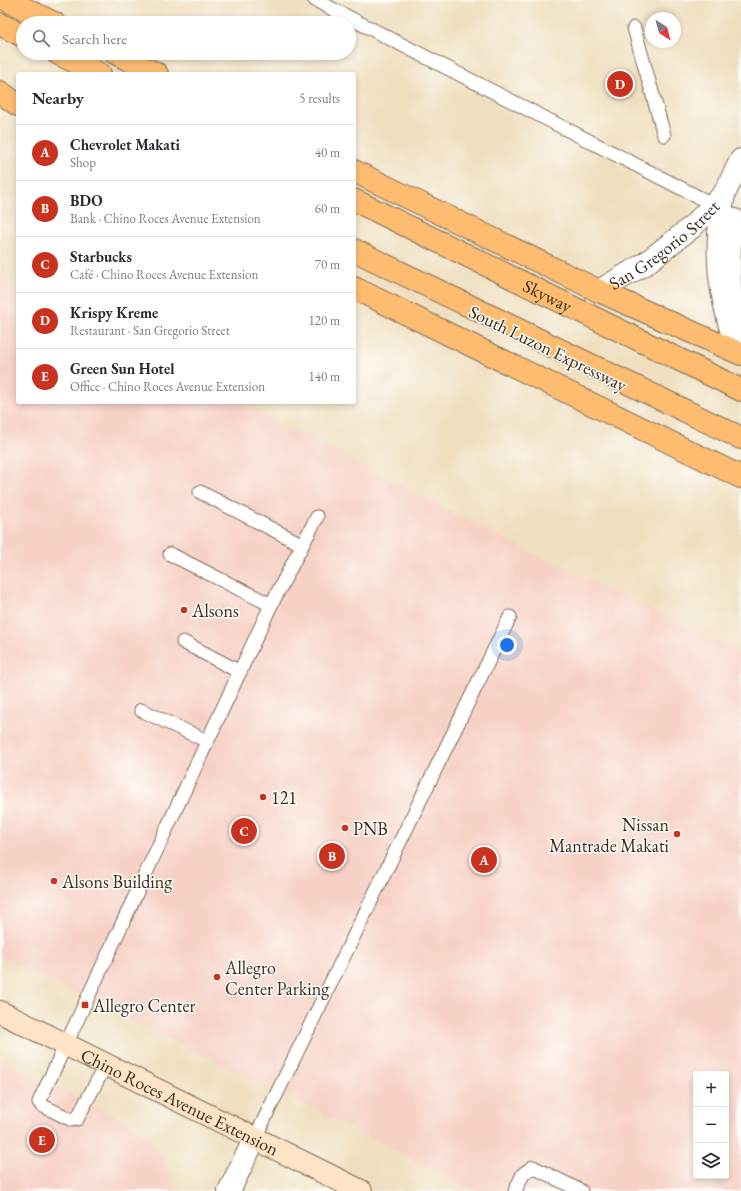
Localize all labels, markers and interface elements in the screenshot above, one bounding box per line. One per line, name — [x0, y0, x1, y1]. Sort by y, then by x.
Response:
north arrow — [645, 12, 681, 48]
search box — [16, 16, 356, 60]
icon: search — [30, 27, 52, 49]
text: Search here — [62, 29, 127, 48]
pin: D — [607, 69, 633, 99]
text: Nearby — [32, 87, 84, 109]
text: 5 results — [299, 90, 340, 107]
text: Chevrolet Makati — [70, 135, 180, 154]
text: A — [40, 144, 50, 161]
text: 40 m — [315, 144, 340, 161]
text: Shop — [70, 154, 96, 171]
text: BDO — [70, 191, 103, 210]
street label: San Gregorio Street — [604, 194, 724, 294]
text: B — [41, 200, 49, 217]
text: 60 m — [315, 200, 340, 217]
text: Bank · Chino Roces Avenue Extension — [70, 210, 261, 227]
text: Starbucks — [70, 247, 132, 266]
text: C — [40, 256, 50, 273]
text: 70 m — [315, 256, 340, 273]
text: Café · Chino Roces Avenue Extension — [70, 266, 258, 283]
street label: Skyway — [520, 273, 576, 317]
street label: South Luzon Expressway — [465, 300, 631, 396]
text: Krispy Kreme — [70, 303, 158, 322]
text: D — [40, 312, 50, 329]
text: 120 m — [309, 312, 340, 329]
text: Restaurant · San Gregorio Street — [70, 322, 230, 339]
text: Green Sun Hotel — [70, 359, 174, 378]
text: E — [41, 368, 49, 385]
text: 140 m — [309, 368, 340, 385]
text: Office · Chino Roces Avenue Extension — [70, 378, 265, 395]
place label: Alsons — [191, 599, 239, 622]
marker: Alsons — [179, 605, 189, 615]
your location — [497, 635, 517, 655]
place label: 121 — [271, 786, 297, 809]
marker: 121 — [258, 792, 268, 802]
place label: Nissan Mantrade Makati — [549, 813, 670, 857]
pin: C — [231, 816, 257, 846]
place label: PNB — [353, 817, 388, 840]
marker: PNB — [340, 823, 350, 833]
marker: Nissan Mantrade Makati — [672, 829, 682, 839]
pin: B — [319, 841, 345, 871]
pin: A — [471, 845, 497, 875]
place label: Alsons Building — [61, 870, 172, 893]
marker: Alsons Building — [49, 876, 59, 886]
place label: Allegro Center Parking — [224, 956, 329, 1000]
marker: Allegro Center Parking — [212, 972, 222, 982]
place label: Allegro Center — [92, 994, 195, 1017]
marker: Allegro Center — [80, 1000, 90, 1010]
street label: Chino Roces Avenue Extension — [77, 1043, 283, 1160]
map controls — [693, 1071, 729, 1179]
button: + — [693, 1071, 729, 1107]
button: − — [693, 1107, 729, 1143]
pin: E — [29, 1125, 55, 1155]
button: layers — [693, 1143, 729, 1179]

